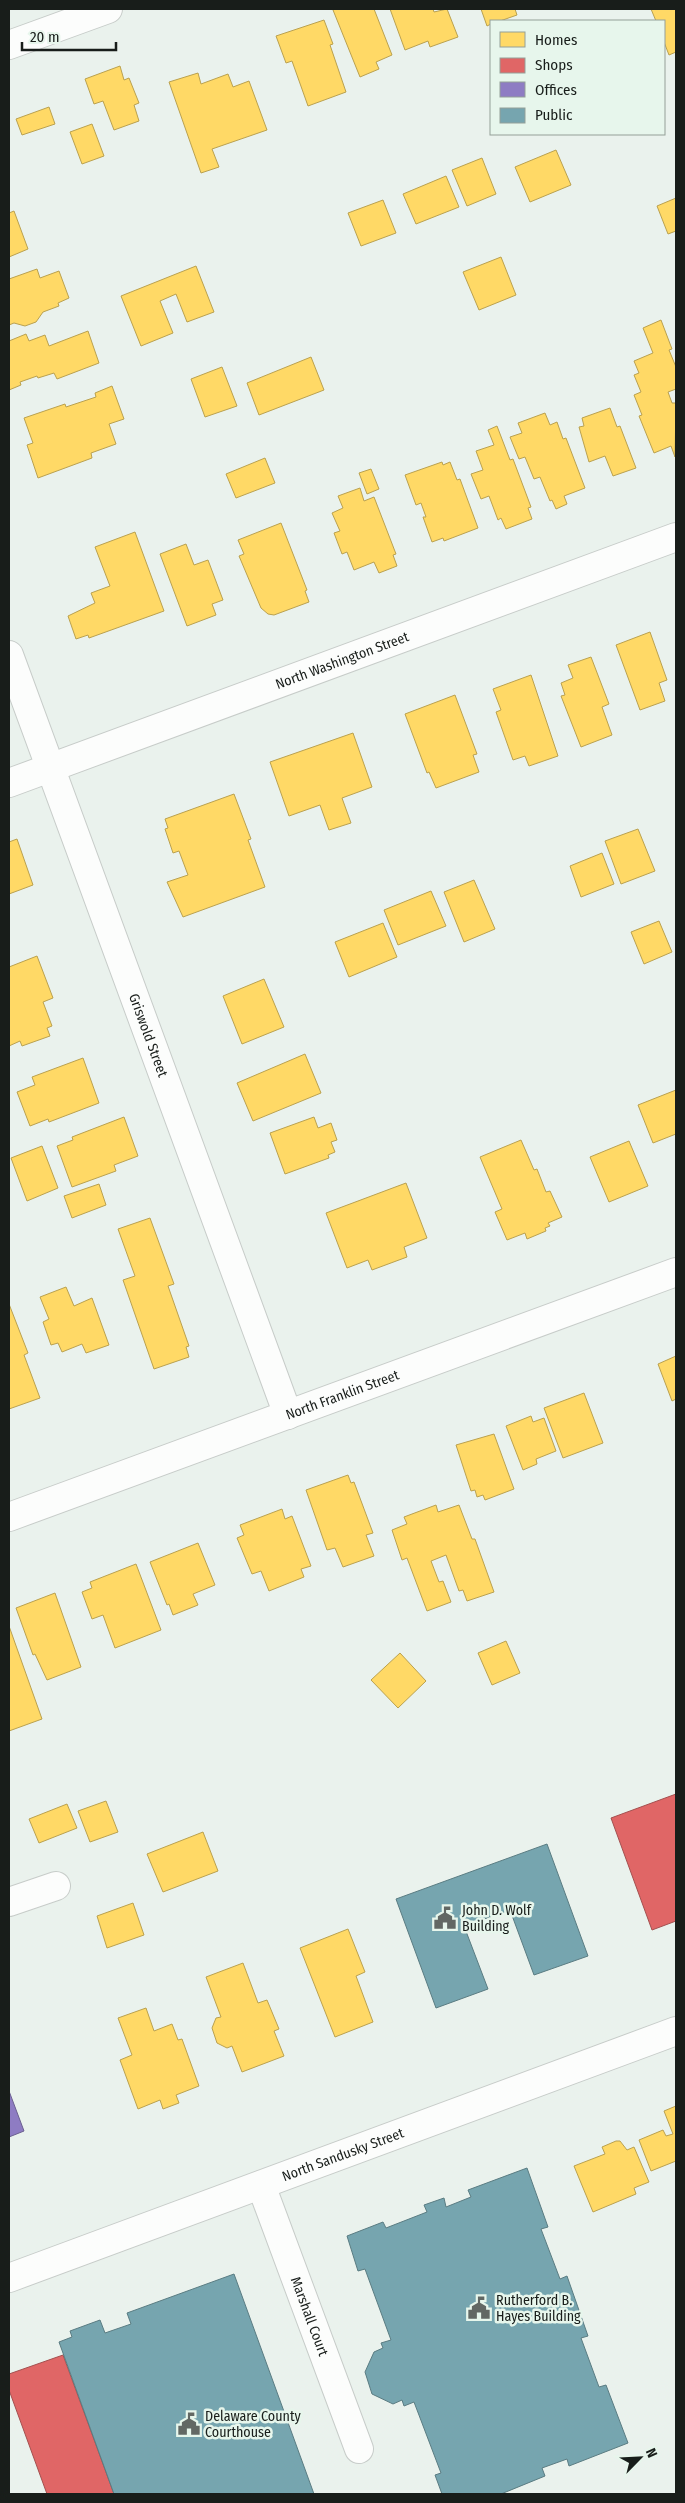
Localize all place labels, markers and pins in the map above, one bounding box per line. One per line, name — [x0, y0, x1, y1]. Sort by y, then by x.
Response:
place label: John D. Wolf Building — [462, 1902, 533, 1935]
public building icon: John D. Wolf Building — [432, 1905, 458, 1931]
place label: Rutherford B. Hayes Building — [496, 2292, 581, 2325]
public building icon: Rutherford B. Hayes Building — [466, 2295, 492, 2321]
place label: Delaware County Courthouse — [205, 2408, 301, 2441]
public building icon: Delaware County Courthouse — [176, 2411, 202, 2437]

